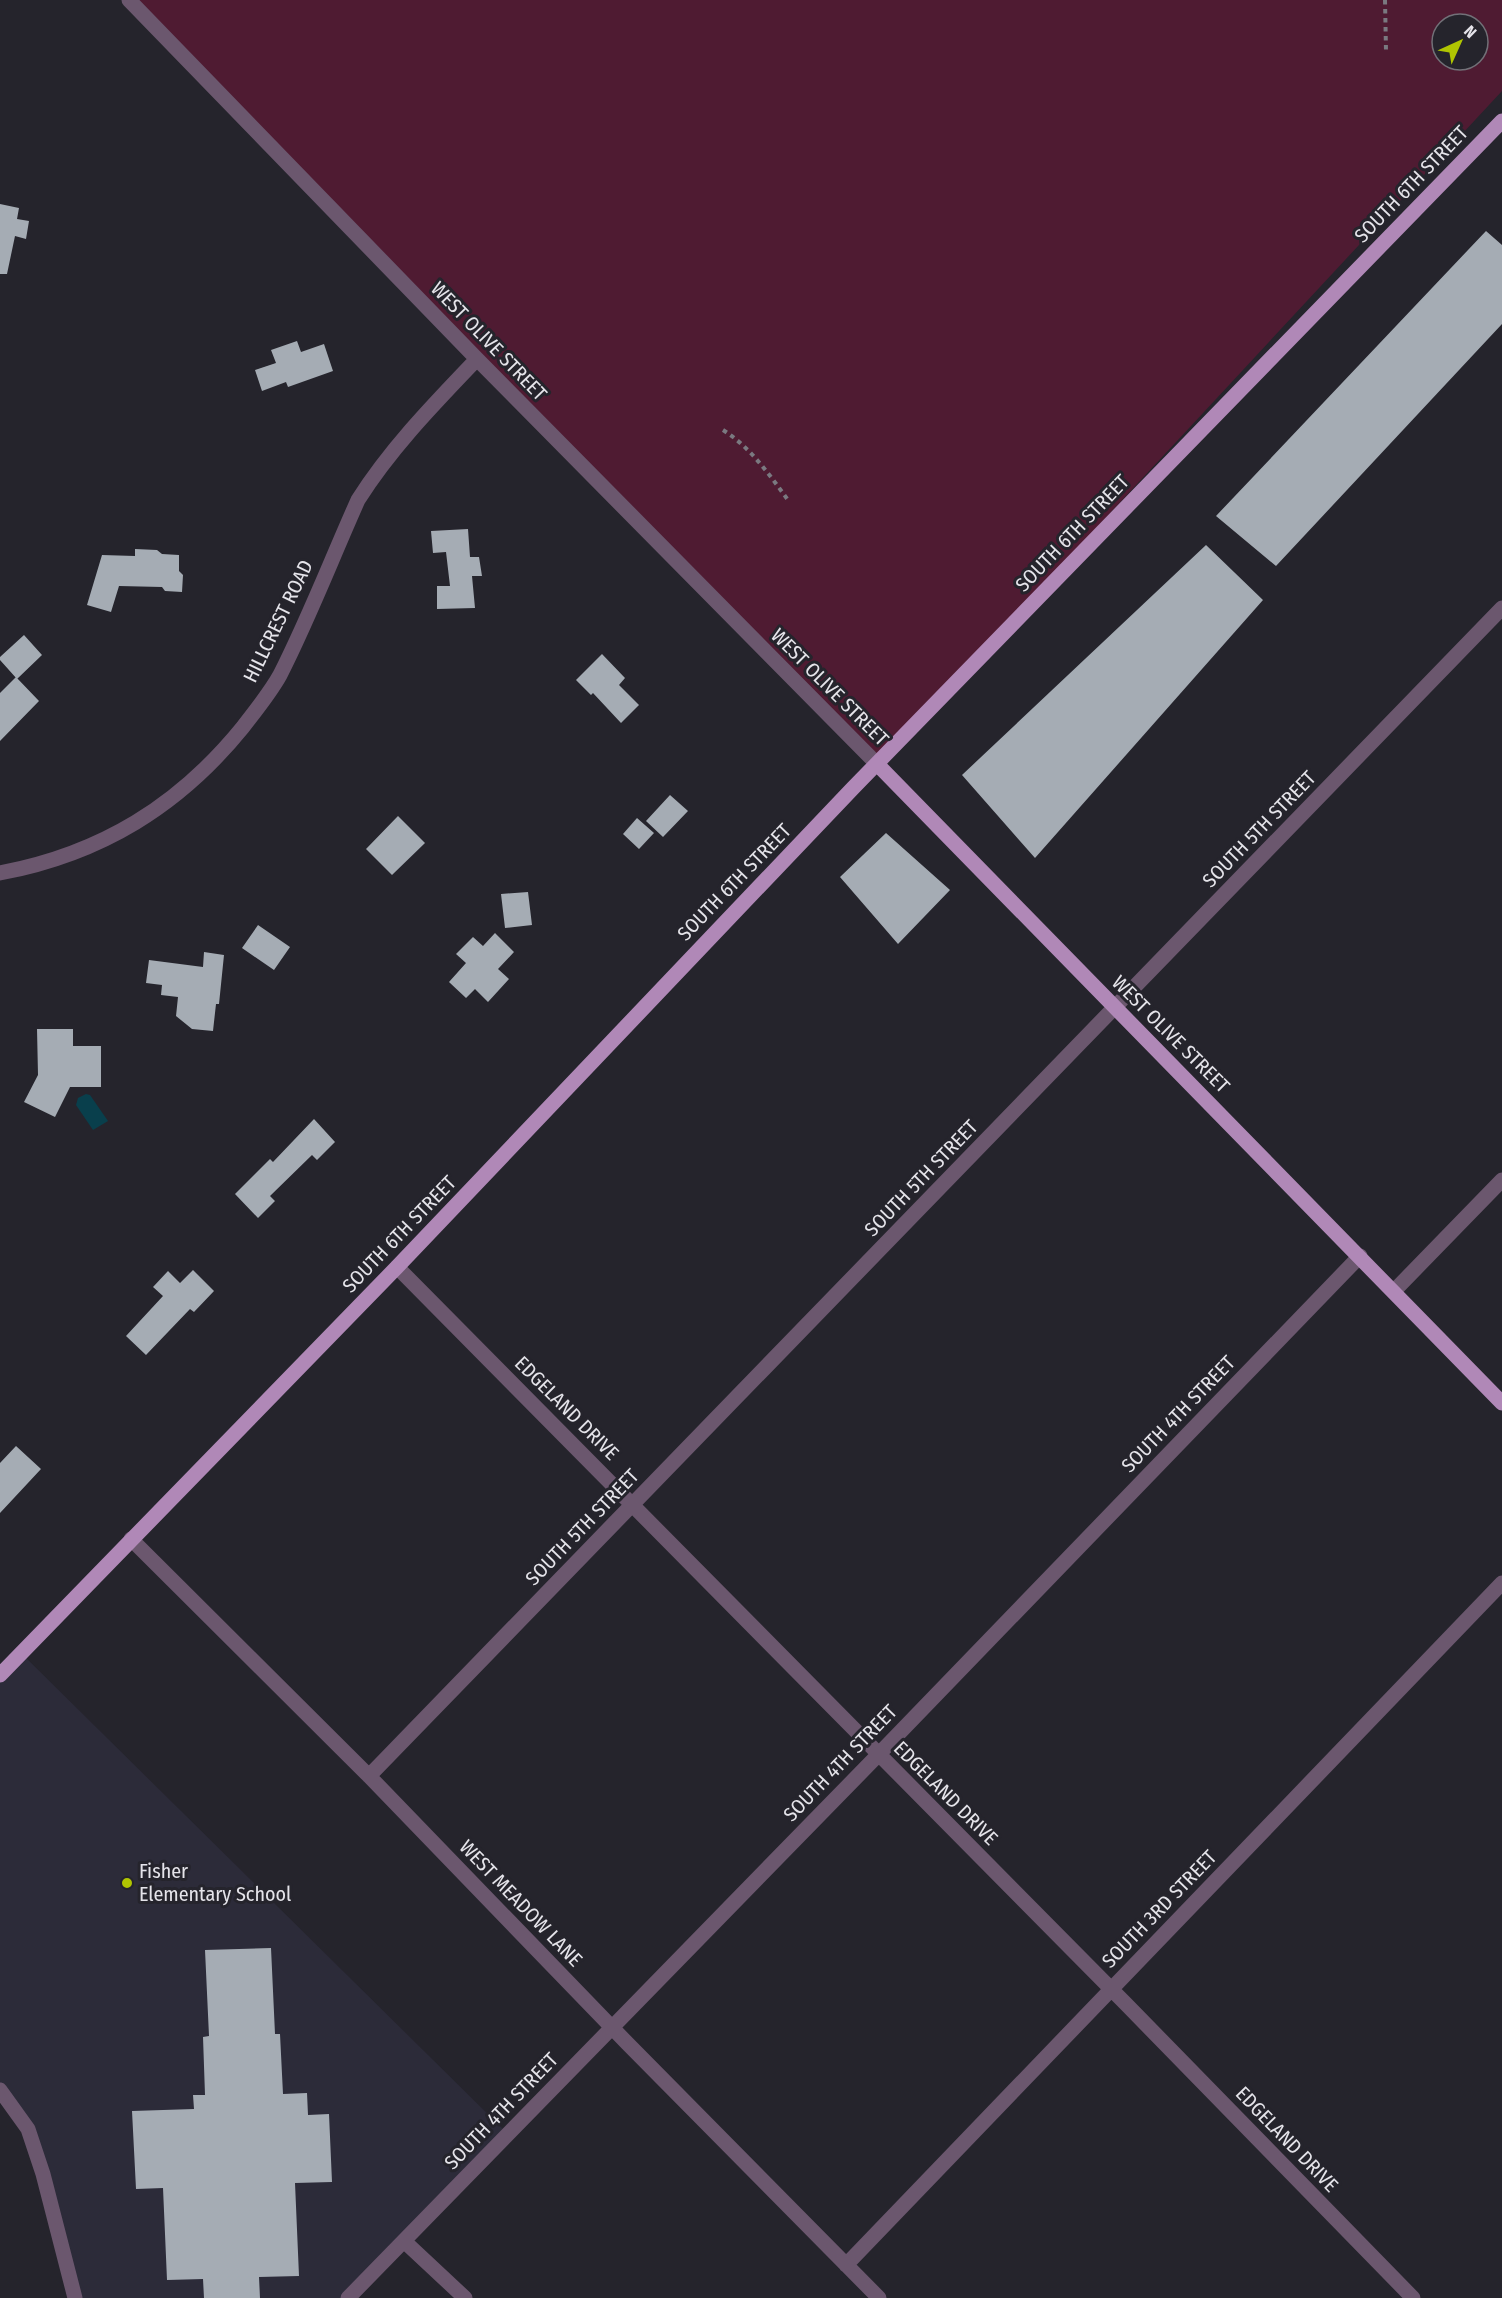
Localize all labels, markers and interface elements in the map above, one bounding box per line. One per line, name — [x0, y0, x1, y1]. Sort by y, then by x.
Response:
north arrow — [1430, 12, 1490, 72]
text: N — [1460, 22, 1480, 42]
street label: SOUTH 6TH STREET — [1349, 120, 1473, 247]
street label: WEST OLIVE STREET — [426, 276, 552, 406]
street label: SOUTH 6TH STREET — [1010, 469, 1134, 596]
street label: HILLCREST ROAD — [238, 556, 318, 686]
street label: WEST OLIVE STREET — [766, 623, 894, 751]
street label: SOUTH 5TH STREET — [1197, 765, 1321, 892]
street label: SOUTH 6TH STREET — [672, 818, 796, 945]
street label: WEST OLIVE STREET — [1107, 970, 1235, 1098]
street label: SOUTH 5TH STREET — [859, 1114, 983, 1241]
street label: SOUTH 6TH STREET — [337, 1170, 461, 1297]
street label: SOUTH 4TH STREET — [1116, 1350, 1240, 1477]
street label: EDGELAND DRIVE — [510, 1351, 624, 1465]
street label: SOUTH 5TH STREET — [520, 1463, 644, 1590]
street label: SOUTH 4TH STREET — [778, 1699, 902, 1826]
street label: EDGELAND DRIVE — [889, 1736, 1003, 1850]
street label: WEST MEADOW LANE — [455, 1835, 587, 1971]
street label: SOUTH 3RD STREET — [1097, 1845, 1222, 1973]
place label: Fisher Elementary School — [139, 1859, 291, 1906]
marker: Fisher Elementary School — [120, 1876, 134, 1890]
street label: SOUTH 4TH STREET — [439, 2047, 563, 2174]
street label: EDGELAND DRIVE — [1231, 2081, 1343, 2197]

